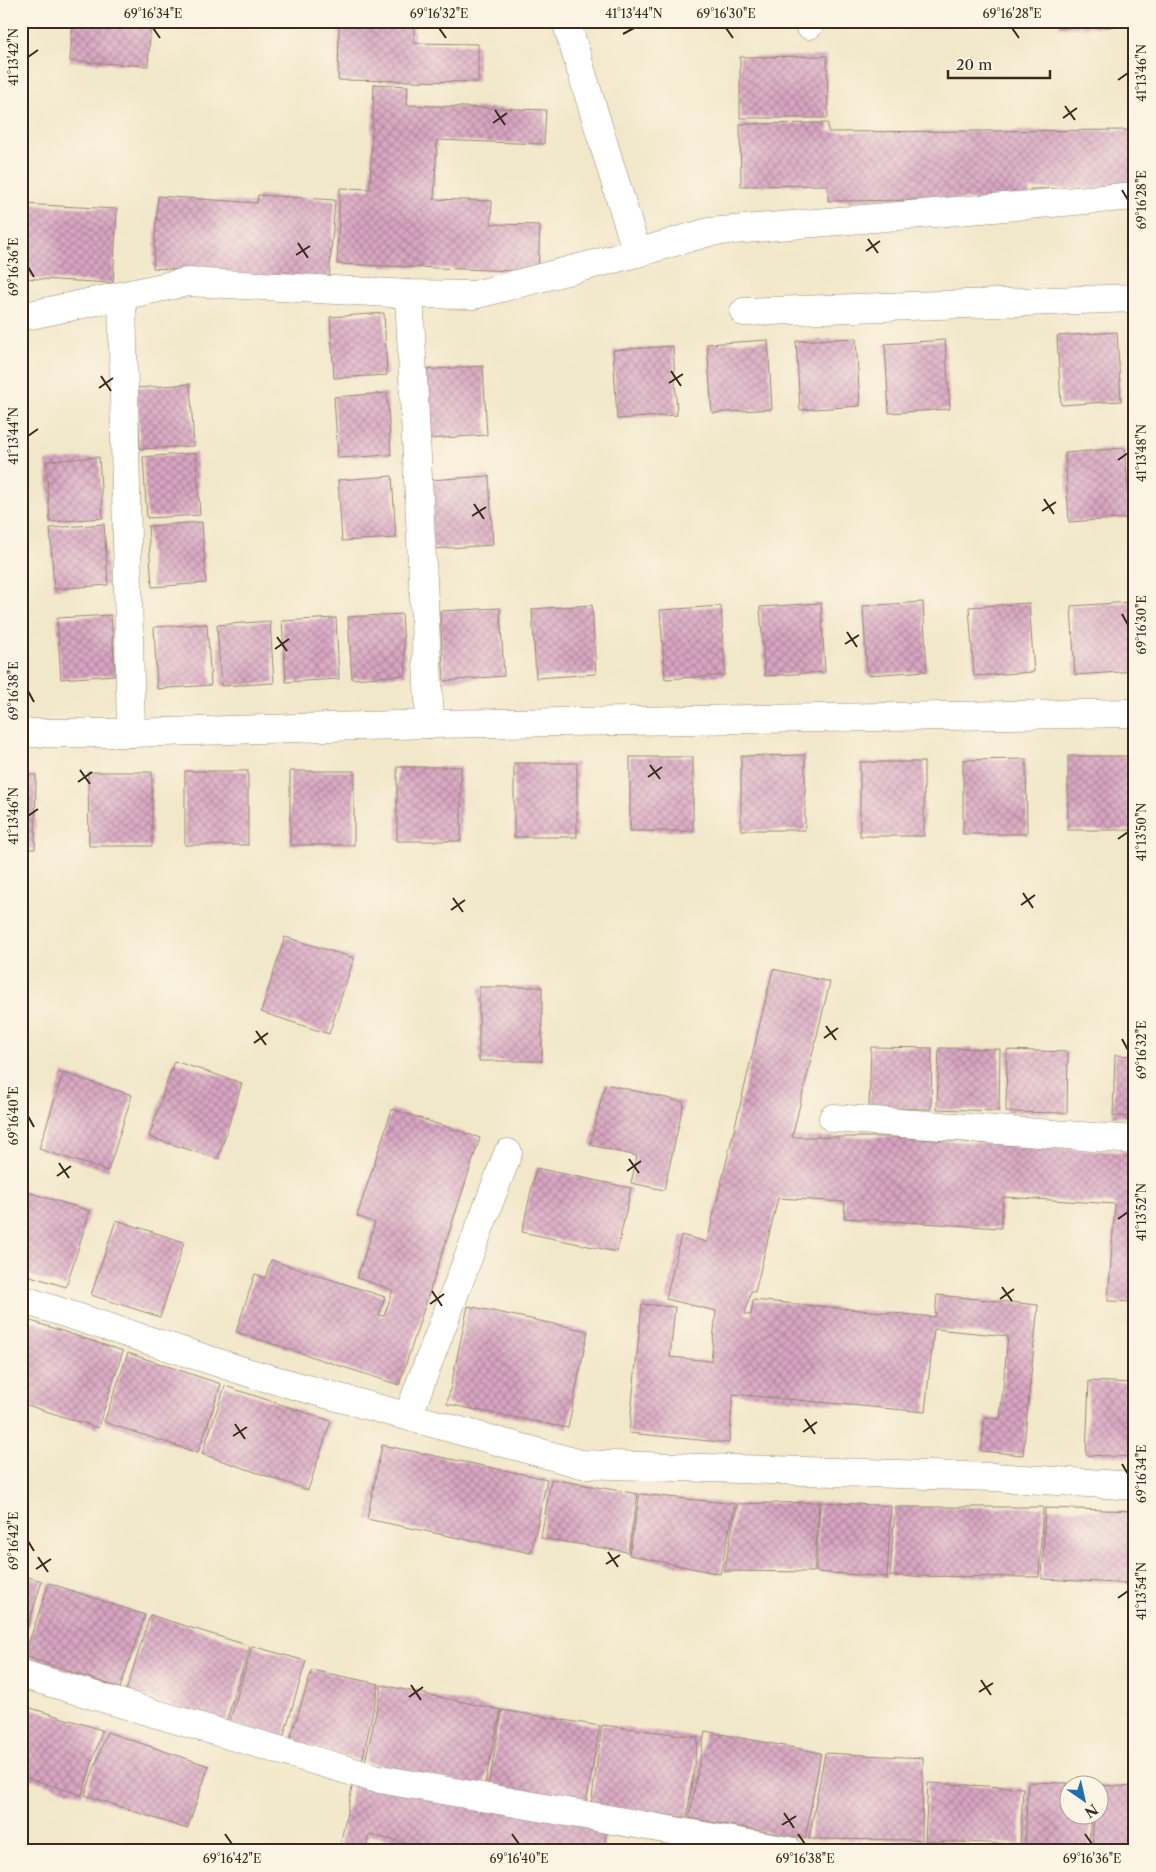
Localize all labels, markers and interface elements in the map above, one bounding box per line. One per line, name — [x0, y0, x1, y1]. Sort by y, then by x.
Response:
text: 69°16'34"E — [124, 6, 182, 21]
text: 69°16'32"E — [410, 6, 468, 21]
text: 41°13'44"N — [605, 6, 663, 21]
text: 69°16'30"E — [696, 6, 756, 21]
text: 69°16'28"E — [982, 6, 1042, 21]
text: 41°13'42"N — [6, 28, 21, 86]
text: 41°13'46"N — [1134, 44, 1149, 102]
scale bar — [948, 48, 1051, 80]
text: 20 m — [956, 55, 992, 74]
text: 69°16'28"E — [1134, 170, 1149, 230]
text: 69°16'36"E — [6, 238, 21, 296]
text: 41°13'44"N — [6, 407, 21, 465]
text: 41°13'48"N — [1134, 424, 1149, 482]
text: 69°16'30"E — [1134, 595, 1149, 655]
text: 69°16'38"E — [6, 662, 21, 720]
text: 41°13'46"N — [6, 787, 21, 845]
text: 41°13'50"N — [1134, 803, 1149, 861]
text: 69°16'32"E — [1134, 1021, 1149, 1079]
text: 69°16'40"E — [6, 1086, 21, 1146]
text: 41°13'52"N — [1134, 1183, 1149, 1241]
text: 69°16'34"E — [1134, 1445, 1149, 1503]
text: 69°16'42"E — [6, 1512, 21, 1570]
text: 41°13'54"N — [1134, 1562, 1149, 1620]
north arrow — [1058, 1774, 1108, 1824]
text: N — [1081, 1800, 1101, 1822]
text: 69°16'42"E — [203, 1851, 261, 1866]
text: 69°16'40"E — [489, 1851, 549, 1866]
text: 69°16'38"E — [776, 1851, 834, 1866]
text: 69°16'36"E — [1063, 1851, 1121, 1866]

